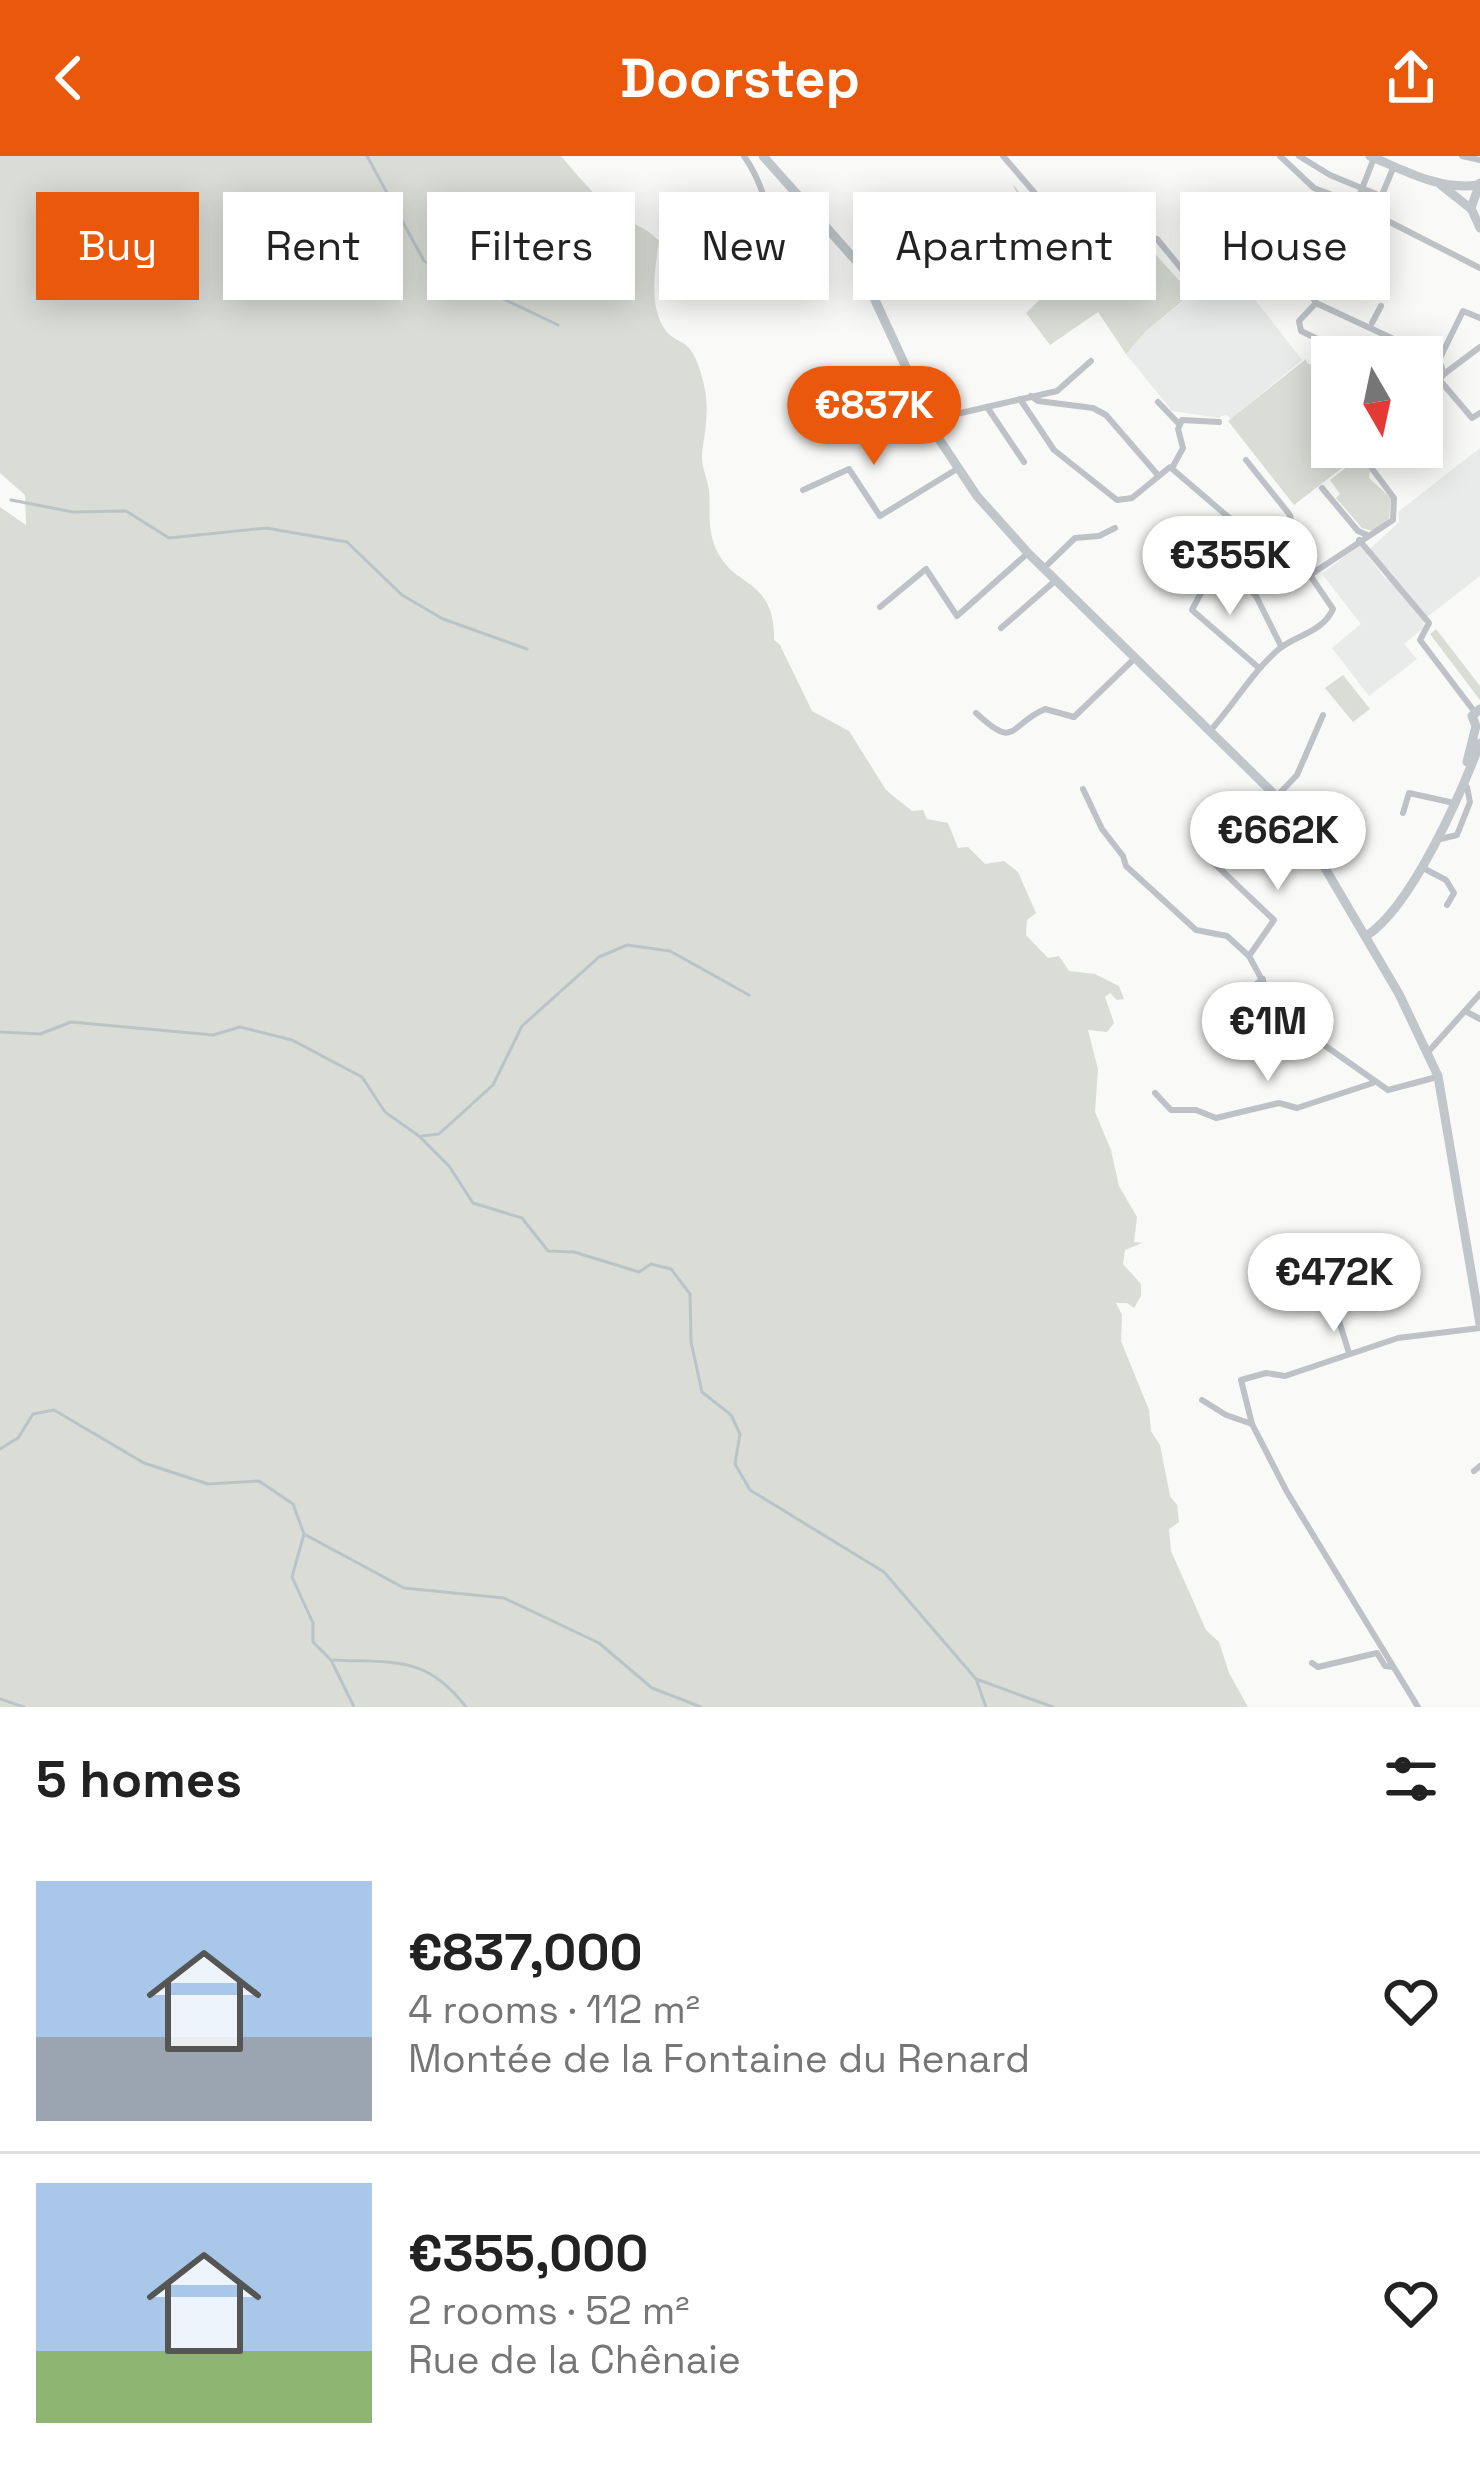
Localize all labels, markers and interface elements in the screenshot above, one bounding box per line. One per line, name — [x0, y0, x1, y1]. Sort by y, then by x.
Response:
text: Doorstep — [620, 44, 860, 113]
icon: back — [36, 45, 102, 111]
icon: share — [1378, 45, 1444, 111]
chip: Buy — [36, 192, 199, 300]
chip: Rent — [223, 192, 403, 300]
chip: Filters — [427, 192, 635, 300]
chip: New — [659, 192, 829, 300]
chip: Apartment — [853, 192, 1156, 300]
chip: House — [1180, 192, 1390, 300]
north arrow — [1311, 336, 1443, 468]
map controls — [1311, 336, 1443, 468]
pin: €837K — [790, 366, 958, 468]
text: €837K — [814, 380, 934, 429]
pin: €355K — [1146, 516, 1314, 618]
text: €355K — [1169, 530, 1291, 579]
pin: €662K — [1194, 791, 1362, 893]
text: €662K — [1217, 805, 1339, 854]
pin: €1M — [1210, 982, 1326, 1084]
text: €1M — [1229, 996, 1307, 1045]
pin: €472K — [1250, 1233, 1418, 1335]
text: €472K — [1275, 1247, 1393, 1296]
icon: filters — [1378, 1746, 1444, 1812]
text: 5 homes — [36, 1747, 242, 1812]
text: €837,000 — [408, 1920, 643, 1985]
icon: home — [132, 1929, 276, 2073]
icon: heart — [1378, 1968, 1444, 2034]
text: 4 rooms · 112 m² — [408, 1985, 700, 2034]
text: Montée de la Fontaine du Renard — [408, 2034, 1030, 2083]
text: €355,000 — [408, 2221, 648, 2286]
icon: home — [132, 2231, 276, 2375]
icon: heart — [1378, 2270, 1444, 2336]
text: 2 rooms · 52 m² — [408, 2286, 690, 2335]
text: Rue de la Chênaie — [408, 2335, 741, 2384]

